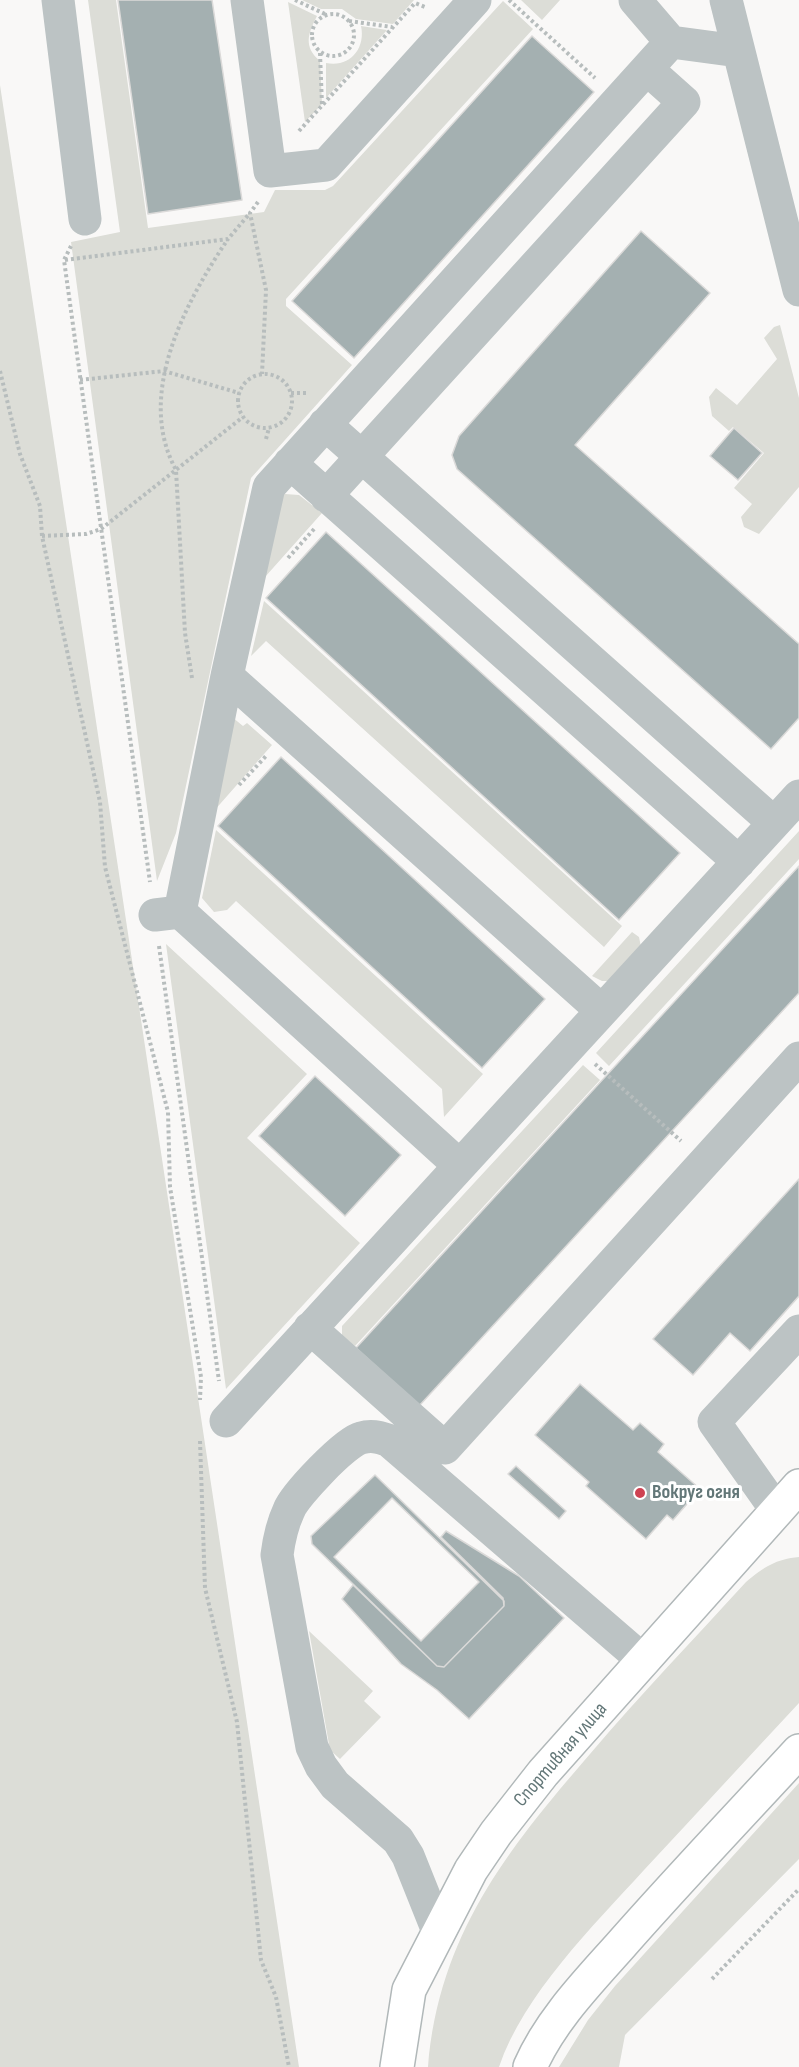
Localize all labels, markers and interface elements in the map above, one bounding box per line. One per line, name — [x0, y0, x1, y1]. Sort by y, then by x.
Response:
place label: Вокруг огня — [652, 1481, 740, 1505]
marker: Вокруг огня — [633, 1486, 647, 1500]
street label: Спортивная улица — [509, 1698, 613, 1812]

